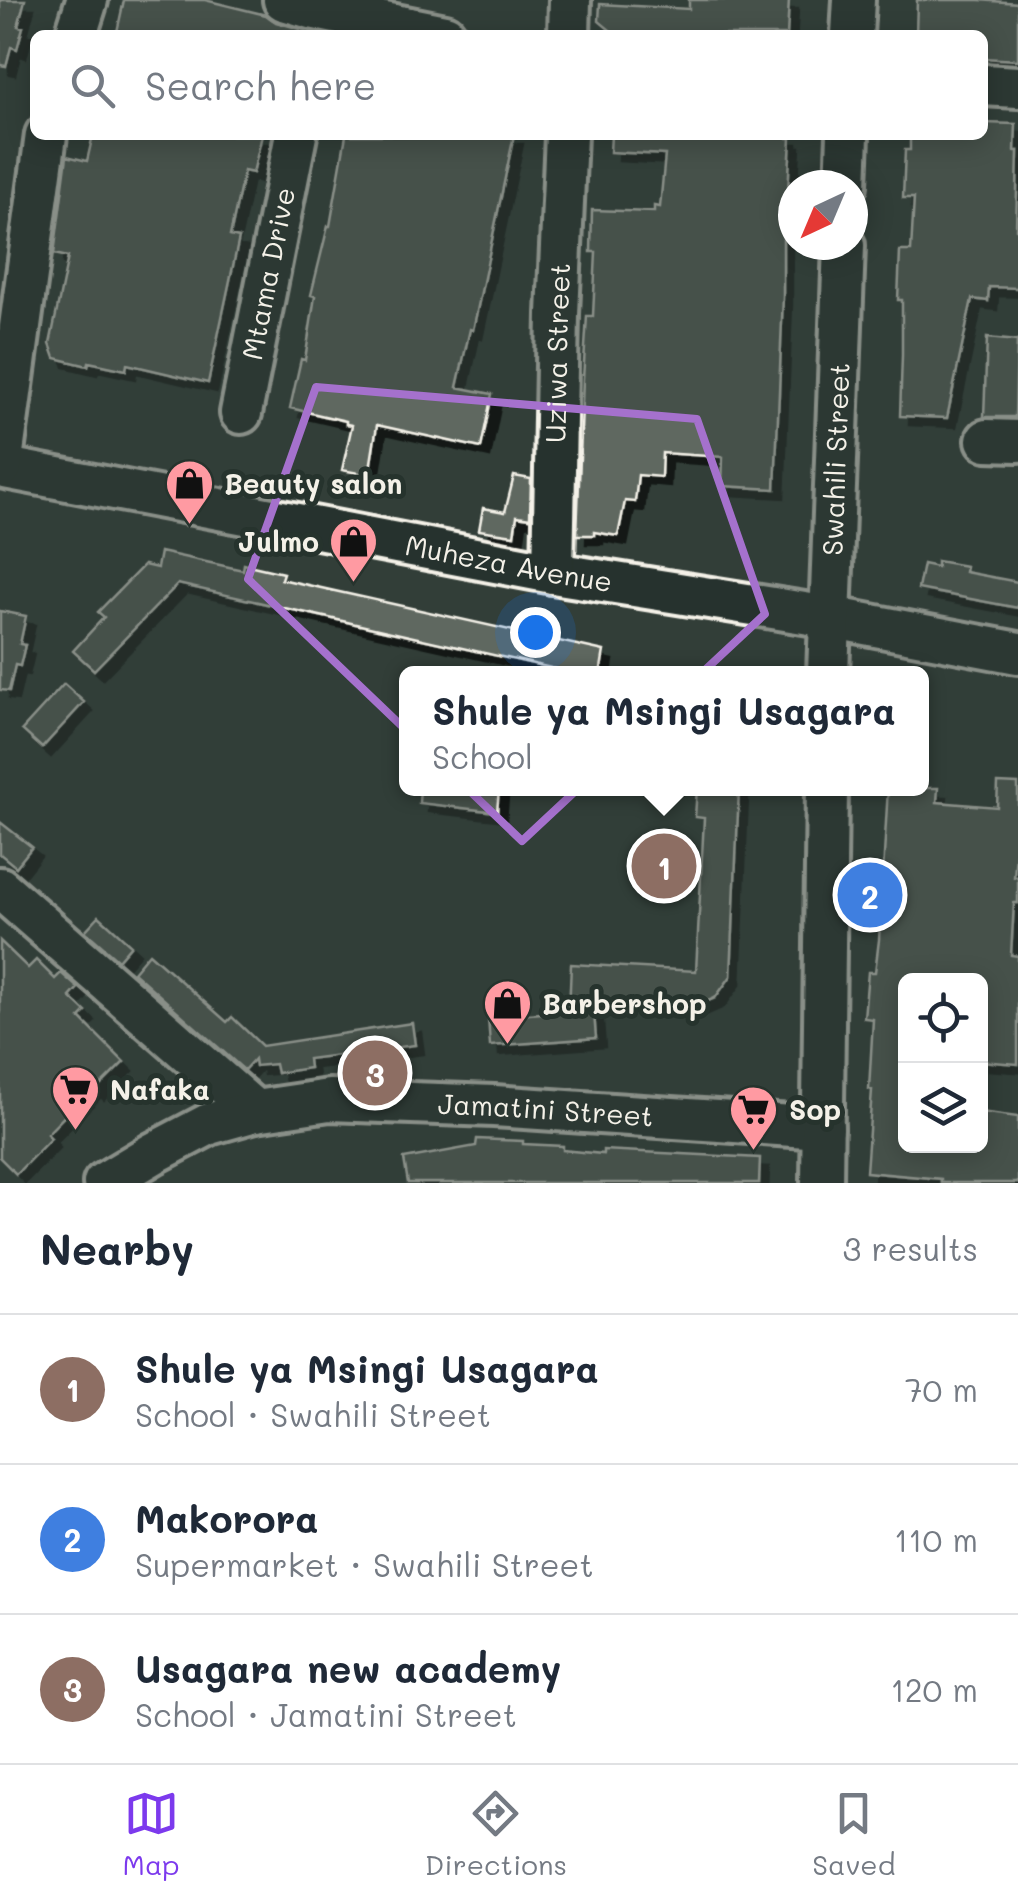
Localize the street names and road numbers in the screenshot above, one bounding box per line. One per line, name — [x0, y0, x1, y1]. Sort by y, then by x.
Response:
street label: Mtama Drive — [233, 184, 302, 363]
street label: Uziwa Street — [537, 262, 577, 443]
street label: Swahili Street — [813, 362, 857, 556]
street label: Muheza Avenue — [403, 526, 615, 599]
street label: Jamatini Street — [437, 1085, 655, 1134]

